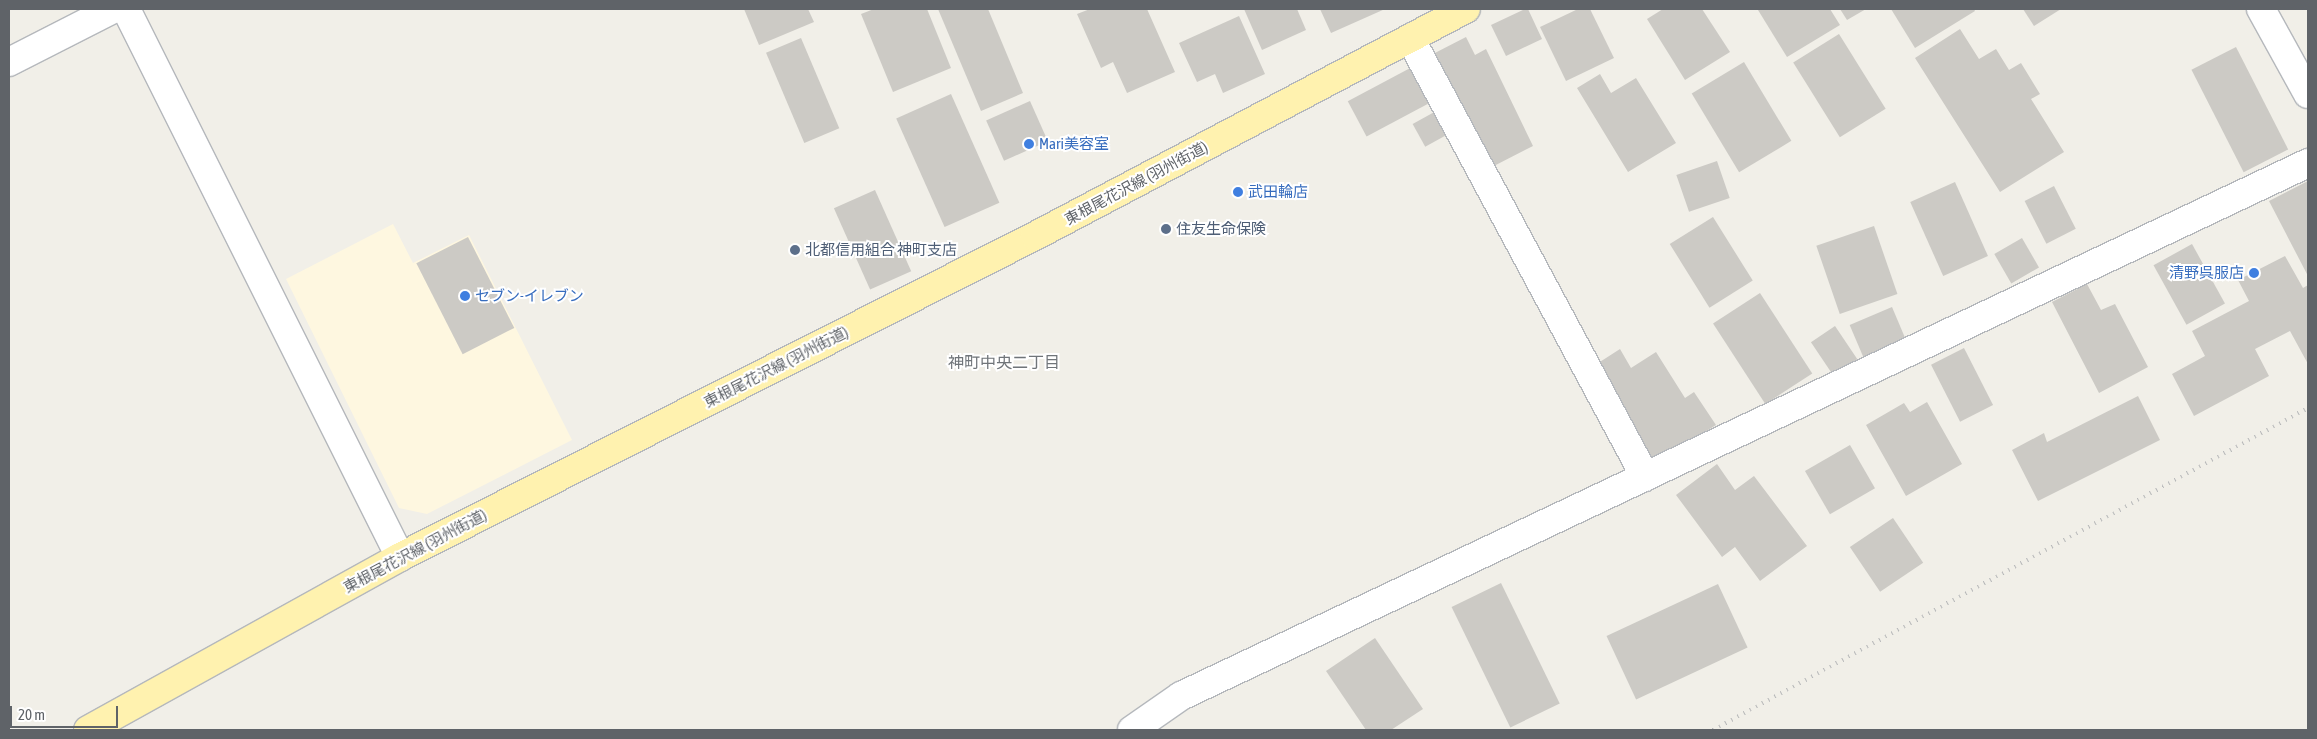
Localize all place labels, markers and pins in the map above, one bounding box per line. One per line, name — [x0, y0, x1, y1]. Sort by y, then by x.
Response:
place label: Mari美容室 — [1039, 135, 1109, 153]
marker: Mari美容室 — [1023, 138, 1035, 150]
place label: 武田輪店 — [1248, 183, 1308, 201]
marker: 武田輪店 — [1232, 186, 1244, 198]
place label: 住友生命保険 — [1176, 220, 1266, 238]
marker: 住友生命保険 — [1160, 223, 1172, 235]
place label: 北都信用組合 神町支店 — [805, 241, 957, 259]
marker: 北都信用組合 神町支店 — [789, 244, 801, 256]
place label: 清野呉服店 — [2169, 264, 2244, 282]
marker: 清野呉服店 — [2248, 267, 2260, 279]
place label: セブン-イレブン — [475, 287, 584, 305]
marker: セブン-イレブン — [459, 290, 471, 302]

